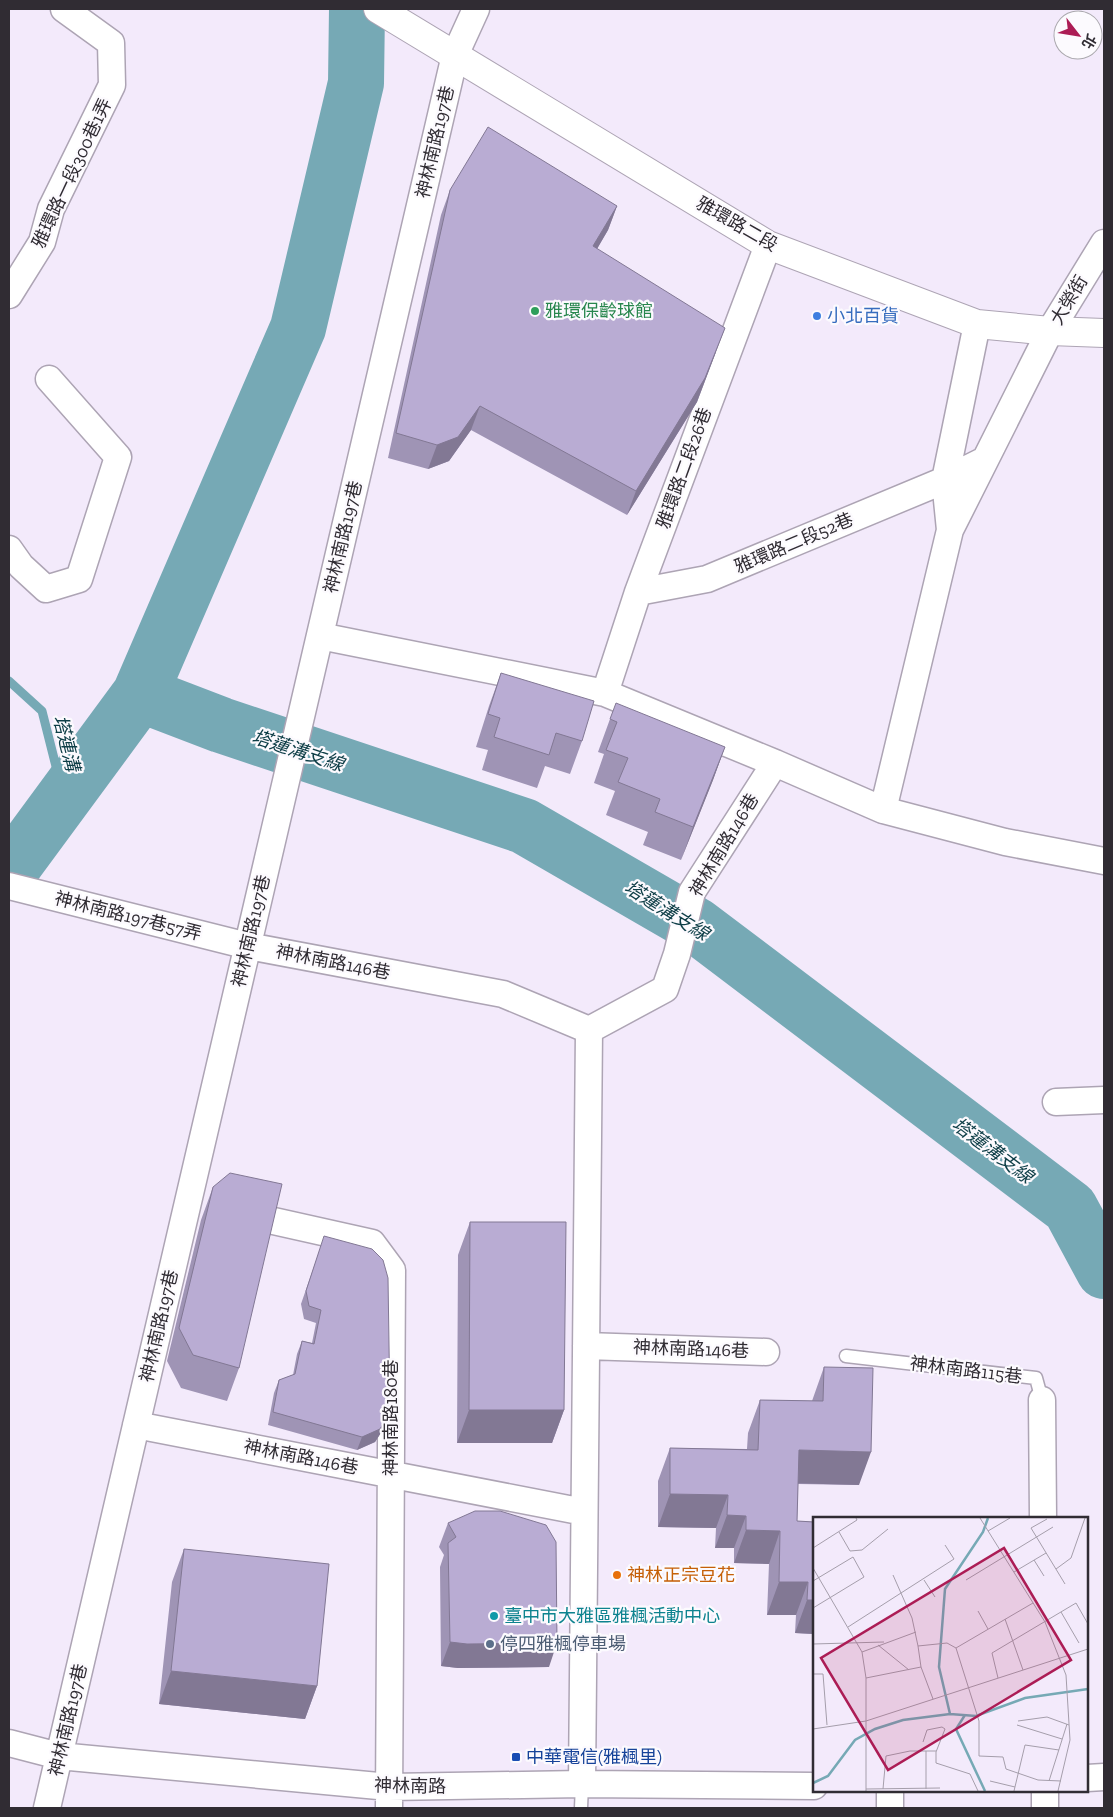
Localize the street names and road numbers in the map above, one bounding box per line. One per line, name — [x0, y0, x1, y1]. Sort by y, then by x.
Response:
street label: 神林南路197巷 — [411, 84, 459, 200]
street label: 雅環路一段300巷1弄 — [28, 95, 116, 251]
street label: 雅環路二段 — [693, 192, 781, 256]
street label: 大榮街 — [1046, 271, 1092, 329]
street label: 雅環路二段26巷 — [652, 405, 716, 531]
street label: 神林南路197巷 — [319, 479, 367, 595]
street label: 雅環路二段52巷 — [731, 508, 857, 578]
street label: 神林南路146巷 — [685, 790, 763, 900]
street label: 神林南路197巷 — [227, 873, 275, 989]
street label: 神林南路197巷57弄 — [52, 887, 204, 945]
street label: 神林南路146巷 — [274, 940, 392, 984]
street label: 神林南路197巷 — [135, 1268, 183, 1384]
street label: 神林南路146巷 — [633, 1336, 749, 1362]
street label: 神林南路115巷 — [909, 1352, 1023, 1388]
street label: 神林南路180巷 — [380, 1360, 402, 1476]
street label: 神林南路146巷 — [242, 1435, 360, 1479]
street label: 神林南路197巷 — [44, 1662, 92, 1778]
street label: 神林南路 — [374, 1774, 446, 1798]

